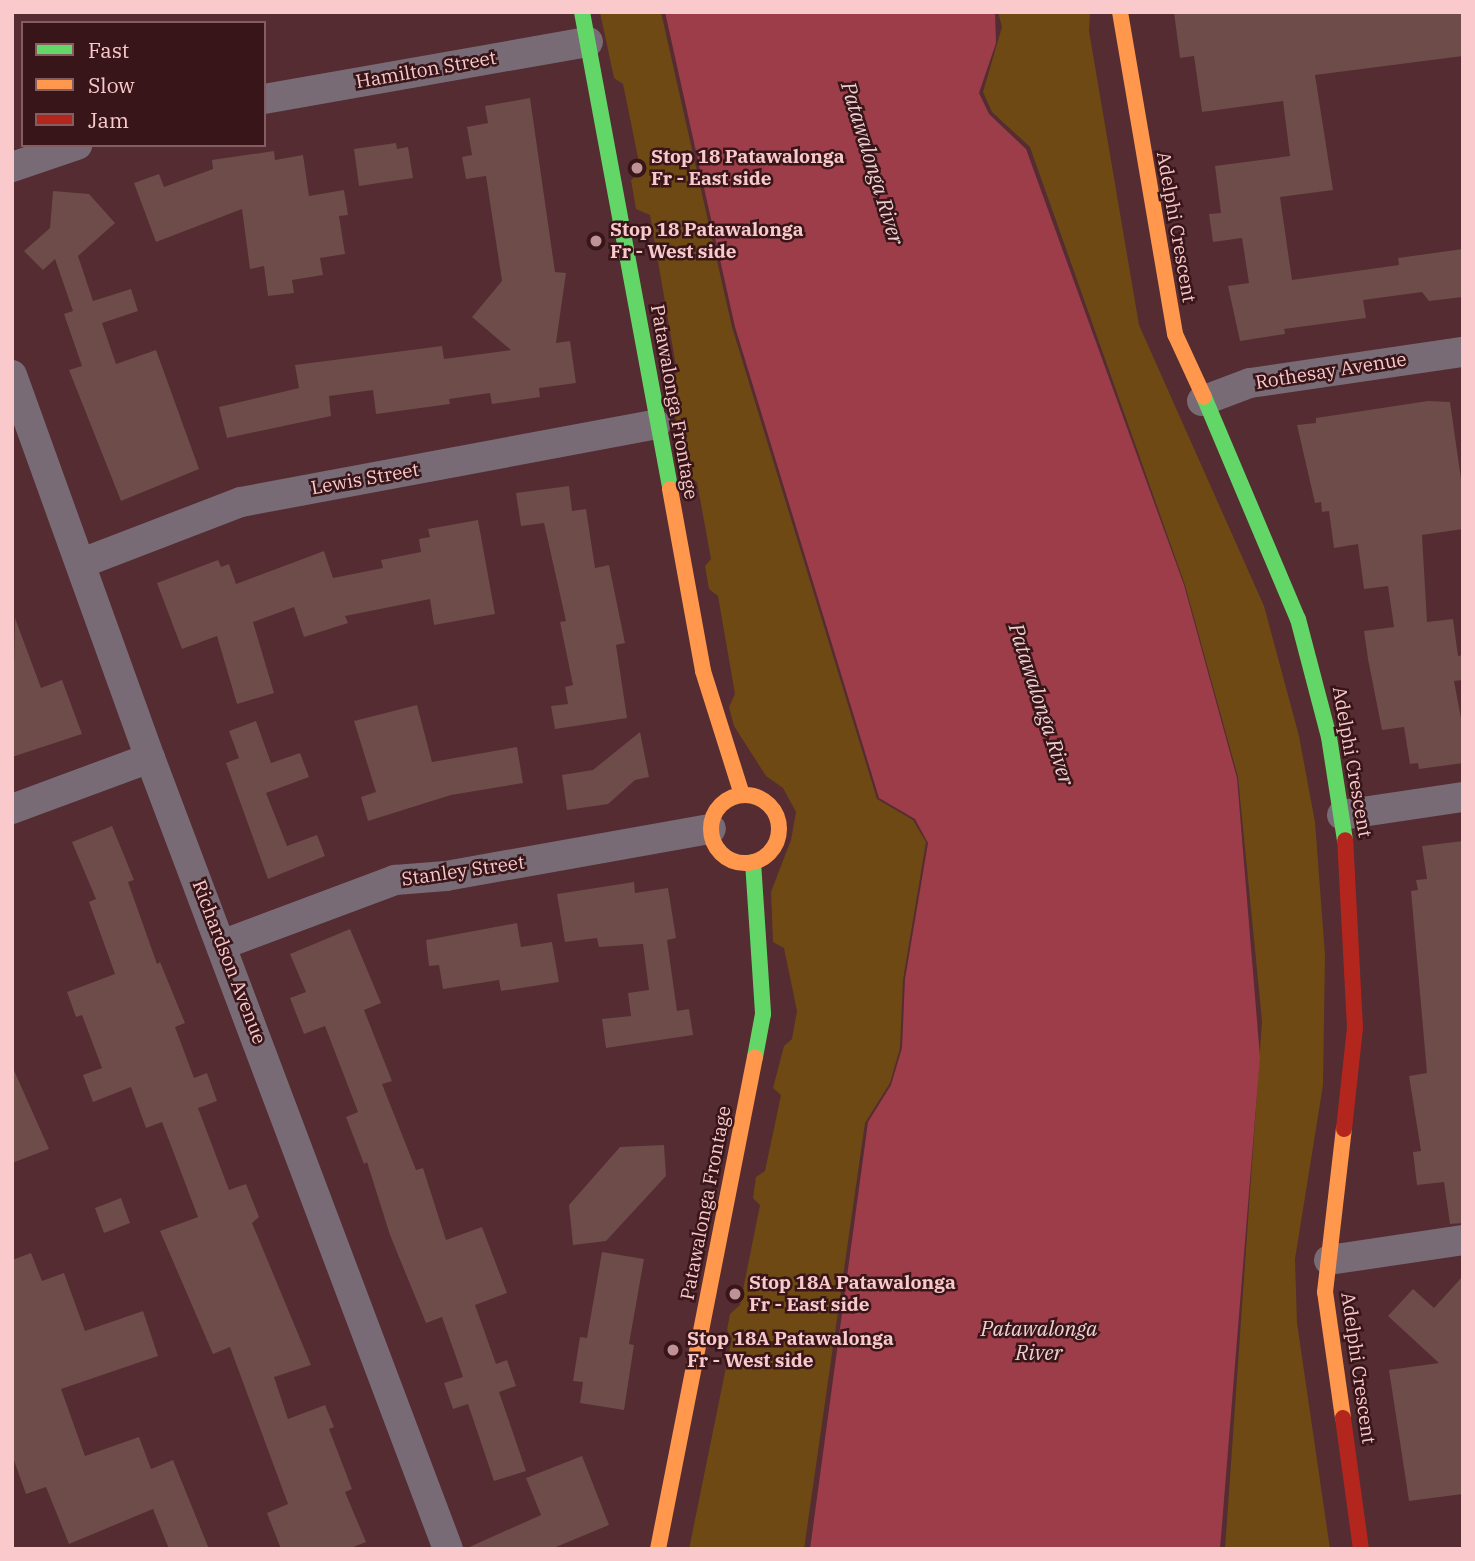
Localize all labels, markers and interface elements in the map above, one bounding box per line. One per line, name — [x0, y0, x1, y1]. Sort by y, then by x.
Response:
legend — [21, 21, 266, 147]
text: Fast — [88, 36, 129, 64]
street label: Hamilton Street — [354, 46, 498, 94]
text: Slow — [88, 71, 135, 99]
water label: Patawalonga River — [836, 79, 910, 247]
text: Jam — [88, 106, 129, 134]
place label: Stop 18 Patawalonga Fr - East side — [651, 146, 844, 190]
street label: Adelphi Crescent — [1152, 150, 1200, 304]
marker: Stop 18 Patawalonga Fr - East side — [629, 160, 645, 176]
place label: Stop 18 Patawalonga Fr - West side — [610, 219, 803, 263]
marker: Stop 18 Patawalonga Fr - West side — [588, 233, 604, 249]
street label: Patawalonga Frontage — [646, 303, 702, 501]
street label: Rothesay Avenue — [1254, 348, 1408, 394]
street label: Lewis Street — [309, 458, 421, 500]
water label: Patawalonga River — [1004, 620, 1080, 788]
street label: Adelphi Crescent — [1328, 685, 1376, 839]
street label: Stanley Street — [400, 851, 526, 891]
street label: Richardson Avenue — [187, 877, 271, 1047]
street label: Patawalonga Frontage — [676, 1104, 736, 1302]
place label: Stop 18A Patawalonga Fr - East side — [749, 1272, 956, 1316]
marker: Stop 18A Patawalonga Fr - East side — [727, 1286, 743, 1302]
street label: Adelphi Crescent — [1336, 1291, 1380, 1445]
water label: Patawalonga River — [980, 1315, 1098, 1365]
place label: Stop 18A Patawalonga Fr - West side — [687, 1328, 894, 1372]
marker: Stop 18A Patawalonga Fr - West side — [665, 1342, 681, 1358]

